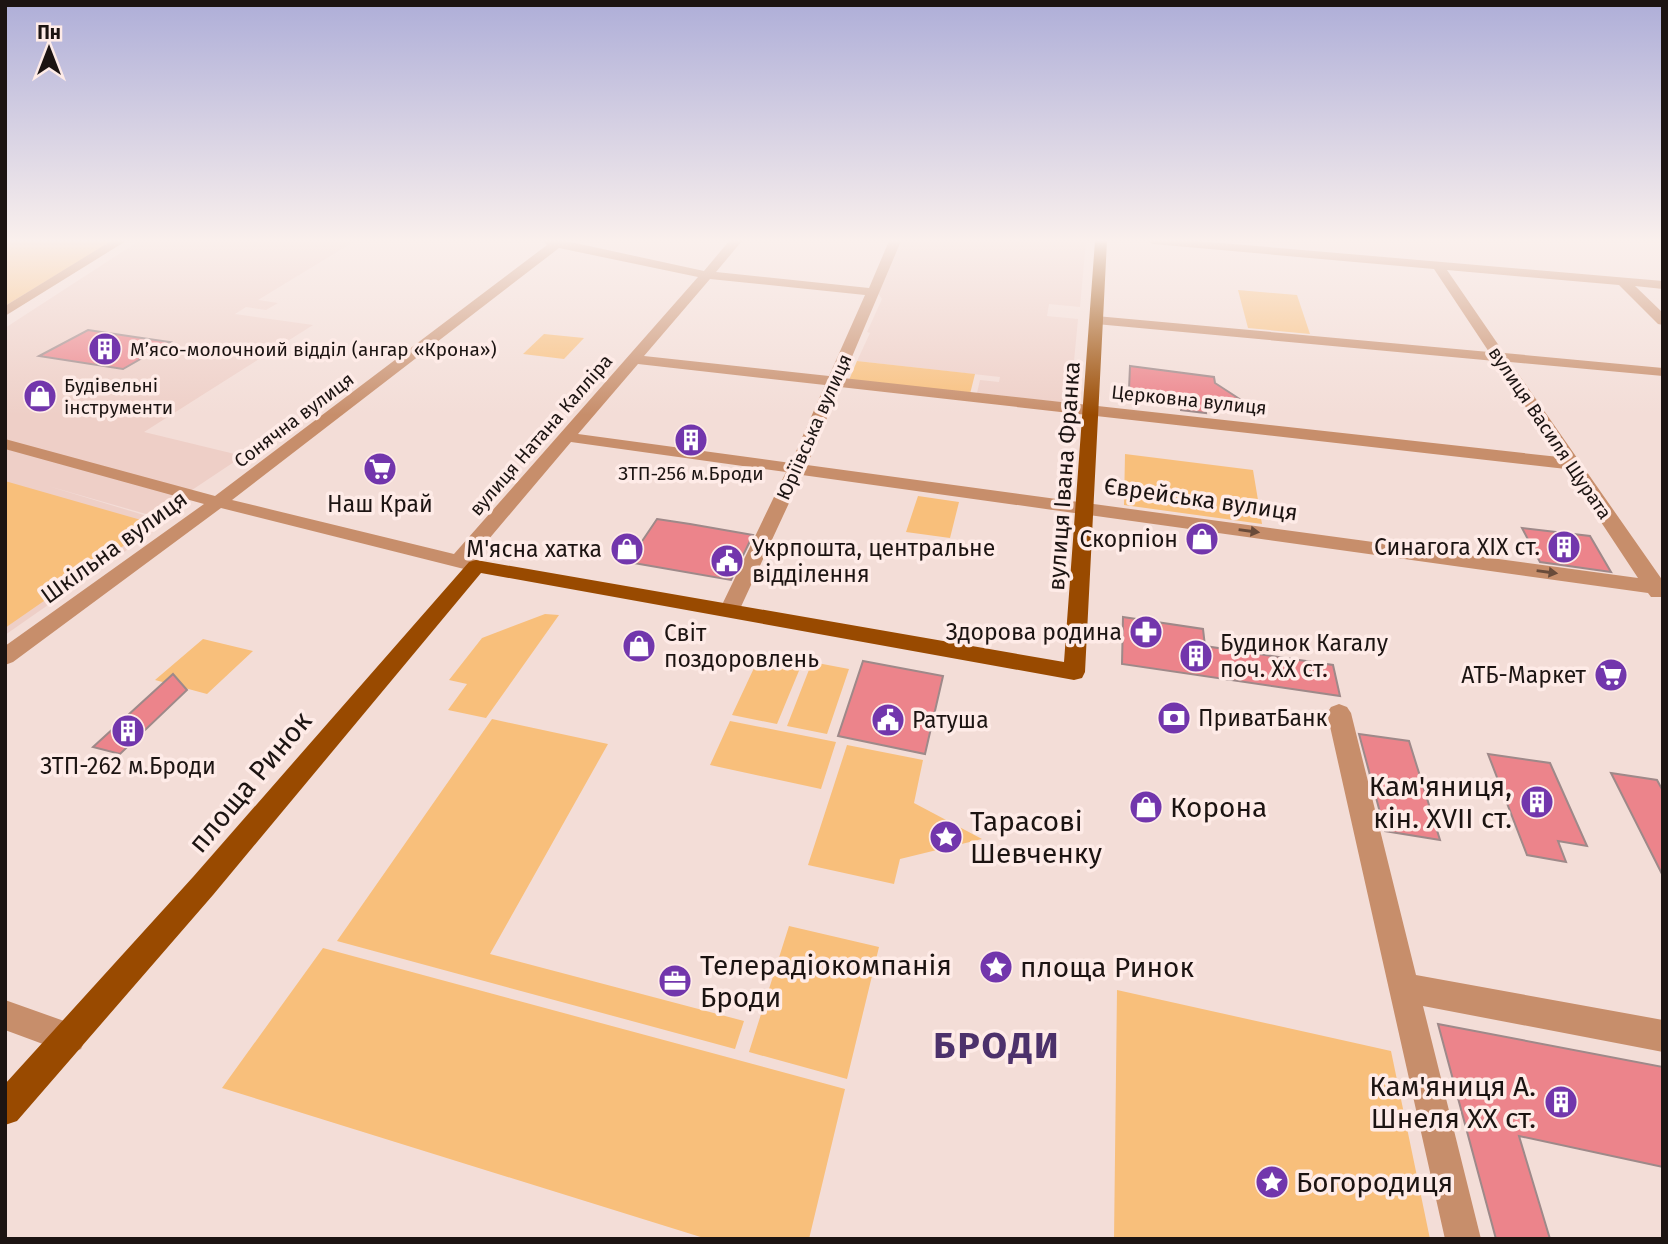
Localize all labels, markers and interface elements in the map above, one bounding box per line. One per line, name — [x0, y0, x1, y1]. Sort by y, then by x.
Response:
north arrow — [14, 14, 84, 84]
text: Пн — [37, 21, 61, 44]
building icon: М’ясо-молочноий відділ (ангар «Крона») — [86, 330, 124, 368]
place label: М’ясо-молочноий відділ (ангар «Крона») — [130, 338, 497, 361]
street label: вулиця Василя Щурата — [1484, 342, 1616, 524]
street label: вулиця Натана Калліра — [465, 350, 617, 520]
street label: Юріївська вулиця — [771, 350, 857, 504]
street label: вулиця Івана Франка — [1042, 360, 1086, 592]
street label: Сонячна вулиця — [230, 368, 358, 472]
place label: Будівельні інструменти — [64, 374, 173, 419]
shop icon: Будівельні інструменти — [21, 377, 59, 415]
street label: Церковна вулиця — [1110, 380, 1268, 420]
building icon: ЗТП-256 м.Броди — [672, 421, 710, 459]
supermarket icon: Наш Край — [361, 450, 399, 488]
place label: ЗТП-256 м.Броди — [618, 462, 764, 485]
street label: Єврейська вулиця — [1102, 472, 1300, 526]
street label: Шкільна вулиця — [35, 485, 193, 609]
place label: Наш Край — [327, 490, 433, 518]
shop icon: Скорпіон — [1183, 520, 1221, 558]
place label: Скорпіон — [1080, 525, 1178, 553]
one-way arrow — [1238, 525, 1260, 536]
building icon: Синагога XIX ст. — [1545, 528, 1583, 566]
shop icon: М'ясна хатка — [608, 530, 646, 568]
place label: Синагога XIX ст. — [1374, 533, 1540, 561]
place label: Укрпошта, центральне відділення — [752, 534, 995, 588]
place label: М'ясна хатка — [466, 535, 602, 563]
public building icon: Укрпошта, центральне відділення — [708, 542, 746, 580]
one-way arrow — [1536, 566, 1558, 577]
pharmacy icon: Здорова родина — [1127, 613, 1165, 651]
place label: Здорова родина — [946, 618, 1122, 646]
place label: Світ поздоровлень — [664, 619, 819, 673]
shop icon: Світ поздоровлень — [620, 627, 658, 665]
place label: Будинок Кагалу поч. XX ст. — [1220, 629, 1389, 683]
building icon: Будинок Кагалу поч. XX ст. — [1177, 637, 1215, 675]
supermarket icon: АТБ-Маркет — [1592, 656, 1630, 694]
place label: АТБ-Маркет — [1461, 661, 1587, 689]
bank icon: ПриватБанк — [1155, 699, 1193, 737]
public building icon: Ратуша — [869, 701, 907, 739]
street label: площа Ринок — [181, 704, 319, 859]
place label: ПриватБанк — [1198, 704, 1328, 732]
place label: Ратуша — [912, 706, 989, 734]
building icon: ЗТП-262 м.Броди — [109, 712, 147, 750]
place label: ЗТП-262 м.Броди — [40, 752, 216, 780]
place label: Кам'яниця, кін. XVII ст. — [1369, 770, 1512, 835]
building icon: Кам'яниця, кін. XVII ст. — [1518, 783, 1556, 821]
shop icon: Корона — [1127, 788, 1165, 826]
place label: Корона — [1170, 791, 1267, 824]
place label: Тарасові Шевченку — [970, 805, 1102, 870]
place icon: Тарасові Шевченку — [927, 818, 965, 856]
place icon: площа Ринок — [977, 948, 1015, 986]
place label: Телерадіокомпанія Броди — [700, 949, 952, 1014]
place label: площа Ринок — [1020, 951, 1194, 984]
office icon: Телерадіокомпанія Броди — [656, 962, 694, 1000]
district label: БРОДИ — [933, 1023, 1061, 1068]
place label: Кам'яниця А. Шнеля XX cт. — [1369, 1070, 1536, 1135]
building icon: Кам'яниця А. Шнеля XX cт. — [1542, 1083, 1580, 1121]
place icon: Богородиця — [1253, 1163, 1291, 1201]
place label: Богородиця — [1296, 1166, 1453, 1199]

